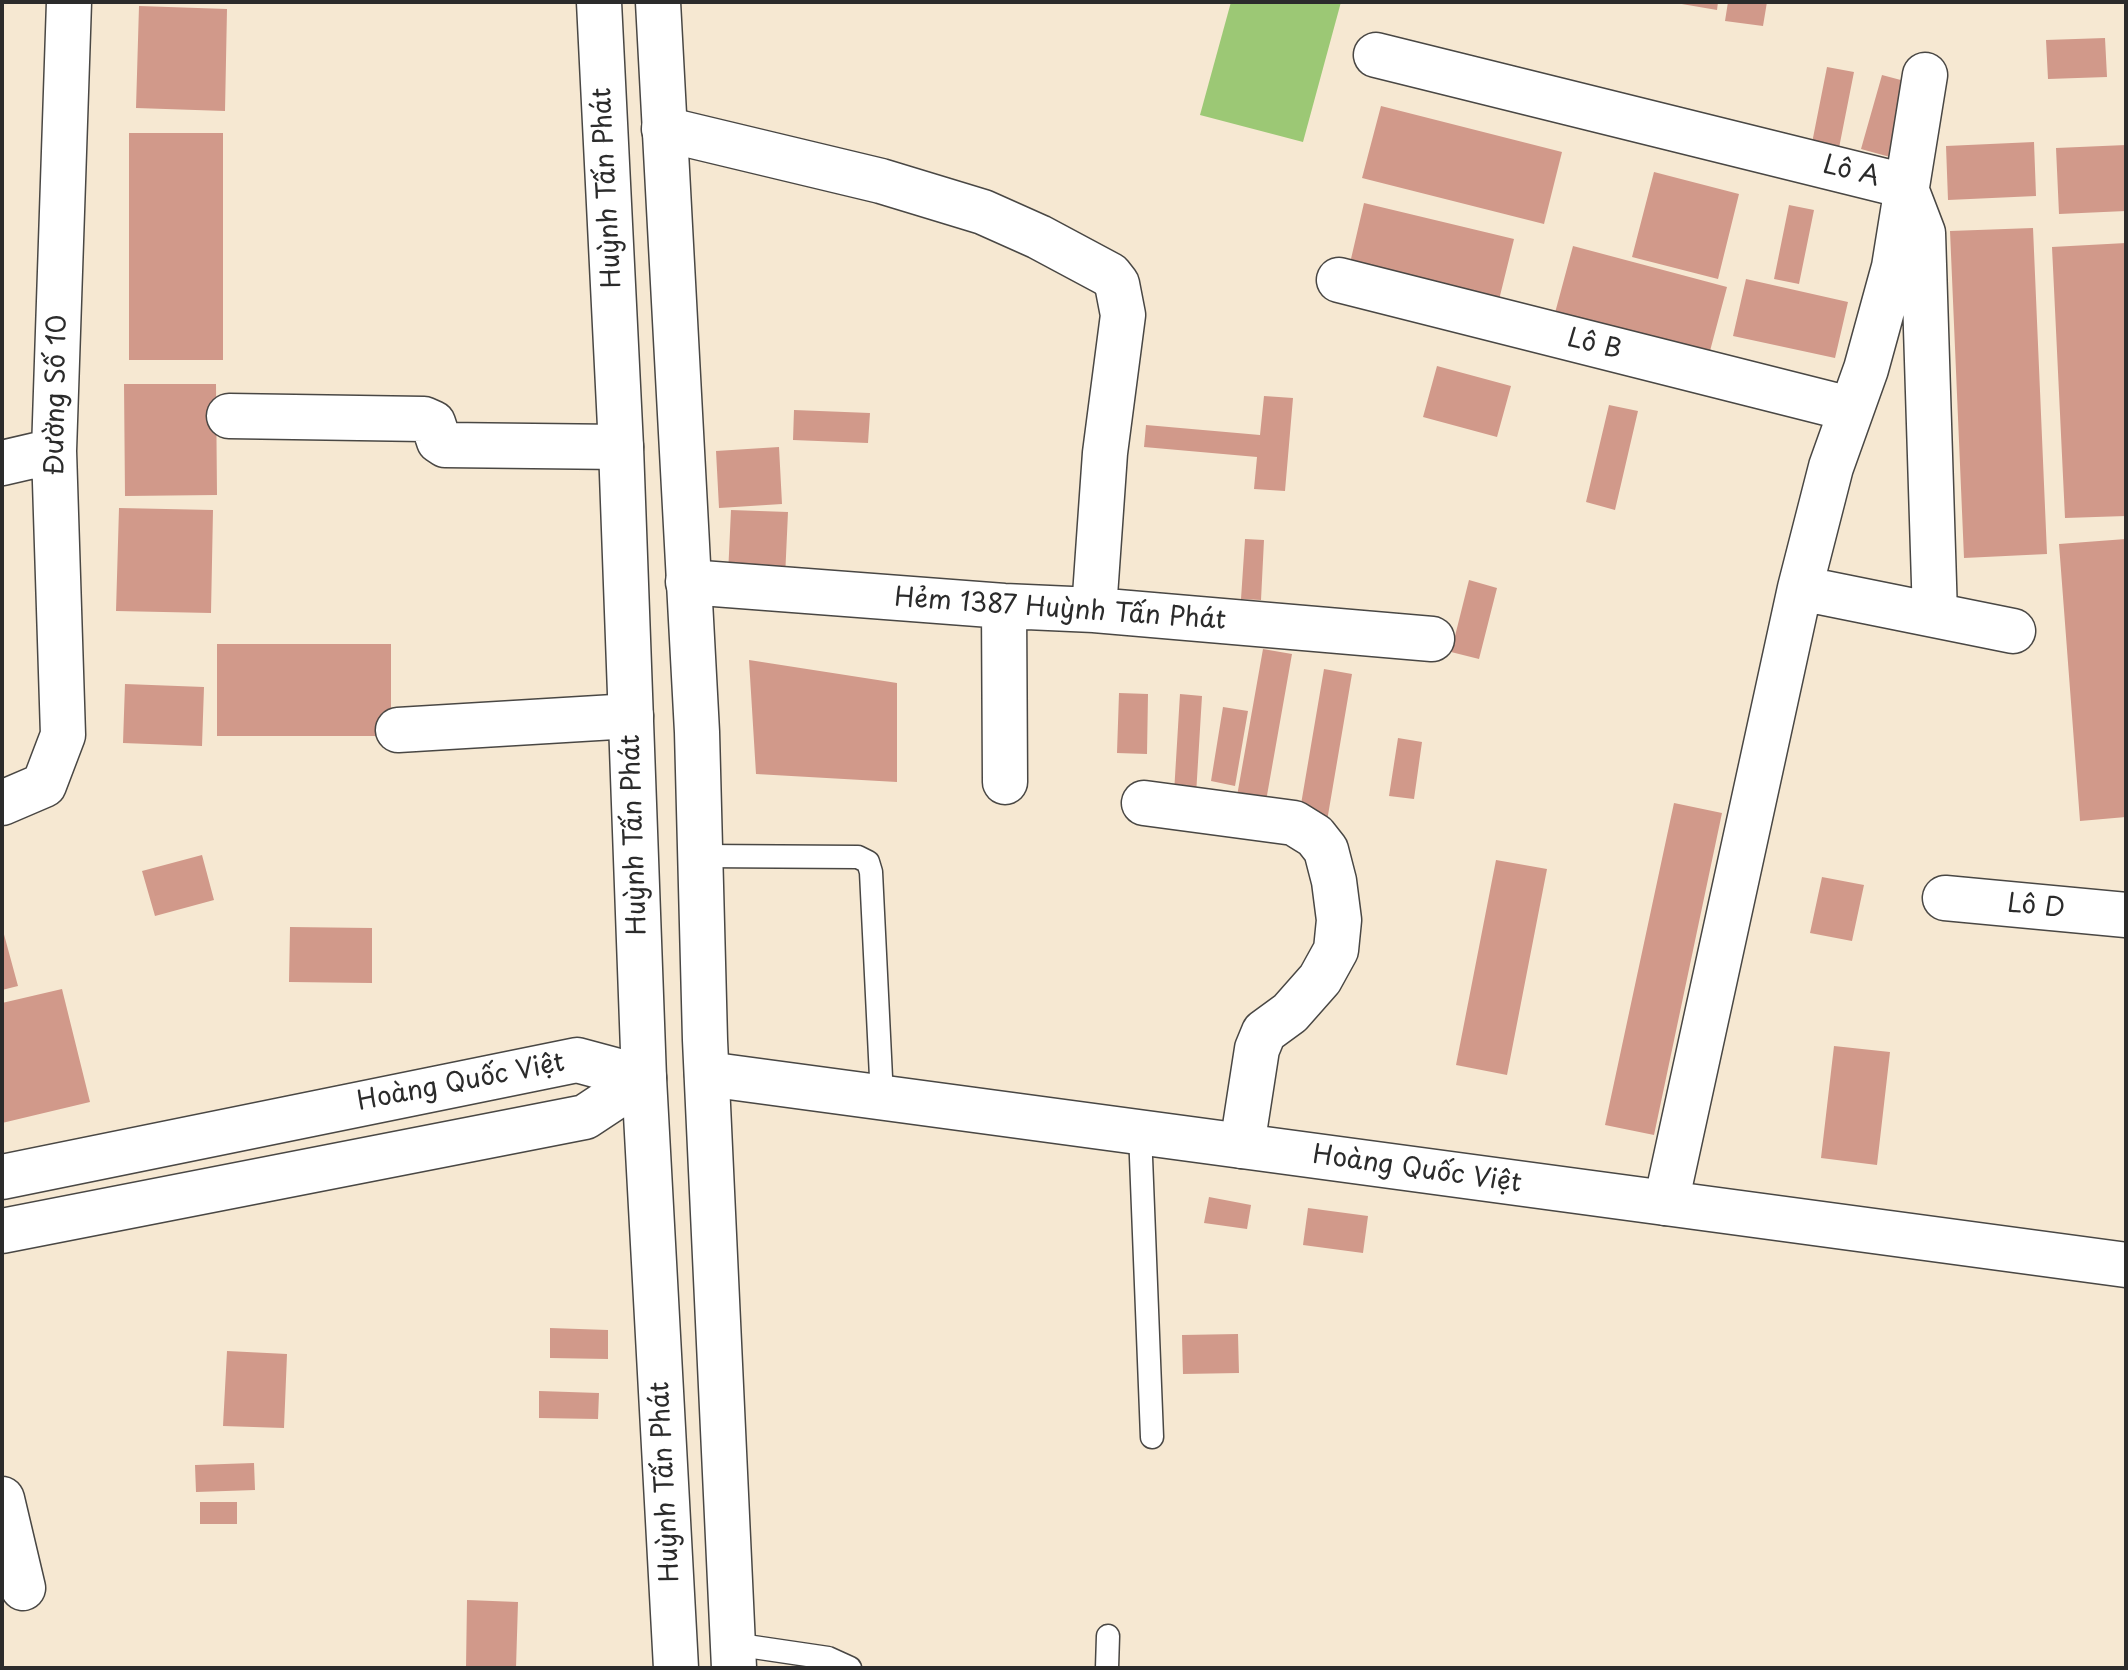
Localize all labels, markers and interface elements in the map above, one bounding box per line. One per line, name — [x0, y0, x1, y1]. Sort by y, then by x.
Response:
street label: Huỳnh Tấn Phát — [587, 87, 629, 289]
street label: Lô A — [1819, 150, 1883, 194]
street label: Đường Số 10 — [40, 314, 74, 476]
street label: Lô B — [1564, 323, 1624, 367]
street label: Hẻm 1387 Huỳnh Tấn Phát — [893, 583, 1227, 637]
street label: Huỳnh Tấn Phát — [616, 734, 654, 936]
street label: Lô D — [2006, 889, 2066, 925]
street label: Hoàng Quốc Việt — [355, 1048, 567, 1118]
street label: Hoàng Quốc Việt — [1311, 1140, 1523, 1200]
street label: Huỳnh Tấn Phát — [645, 1381, 687, 1583]

